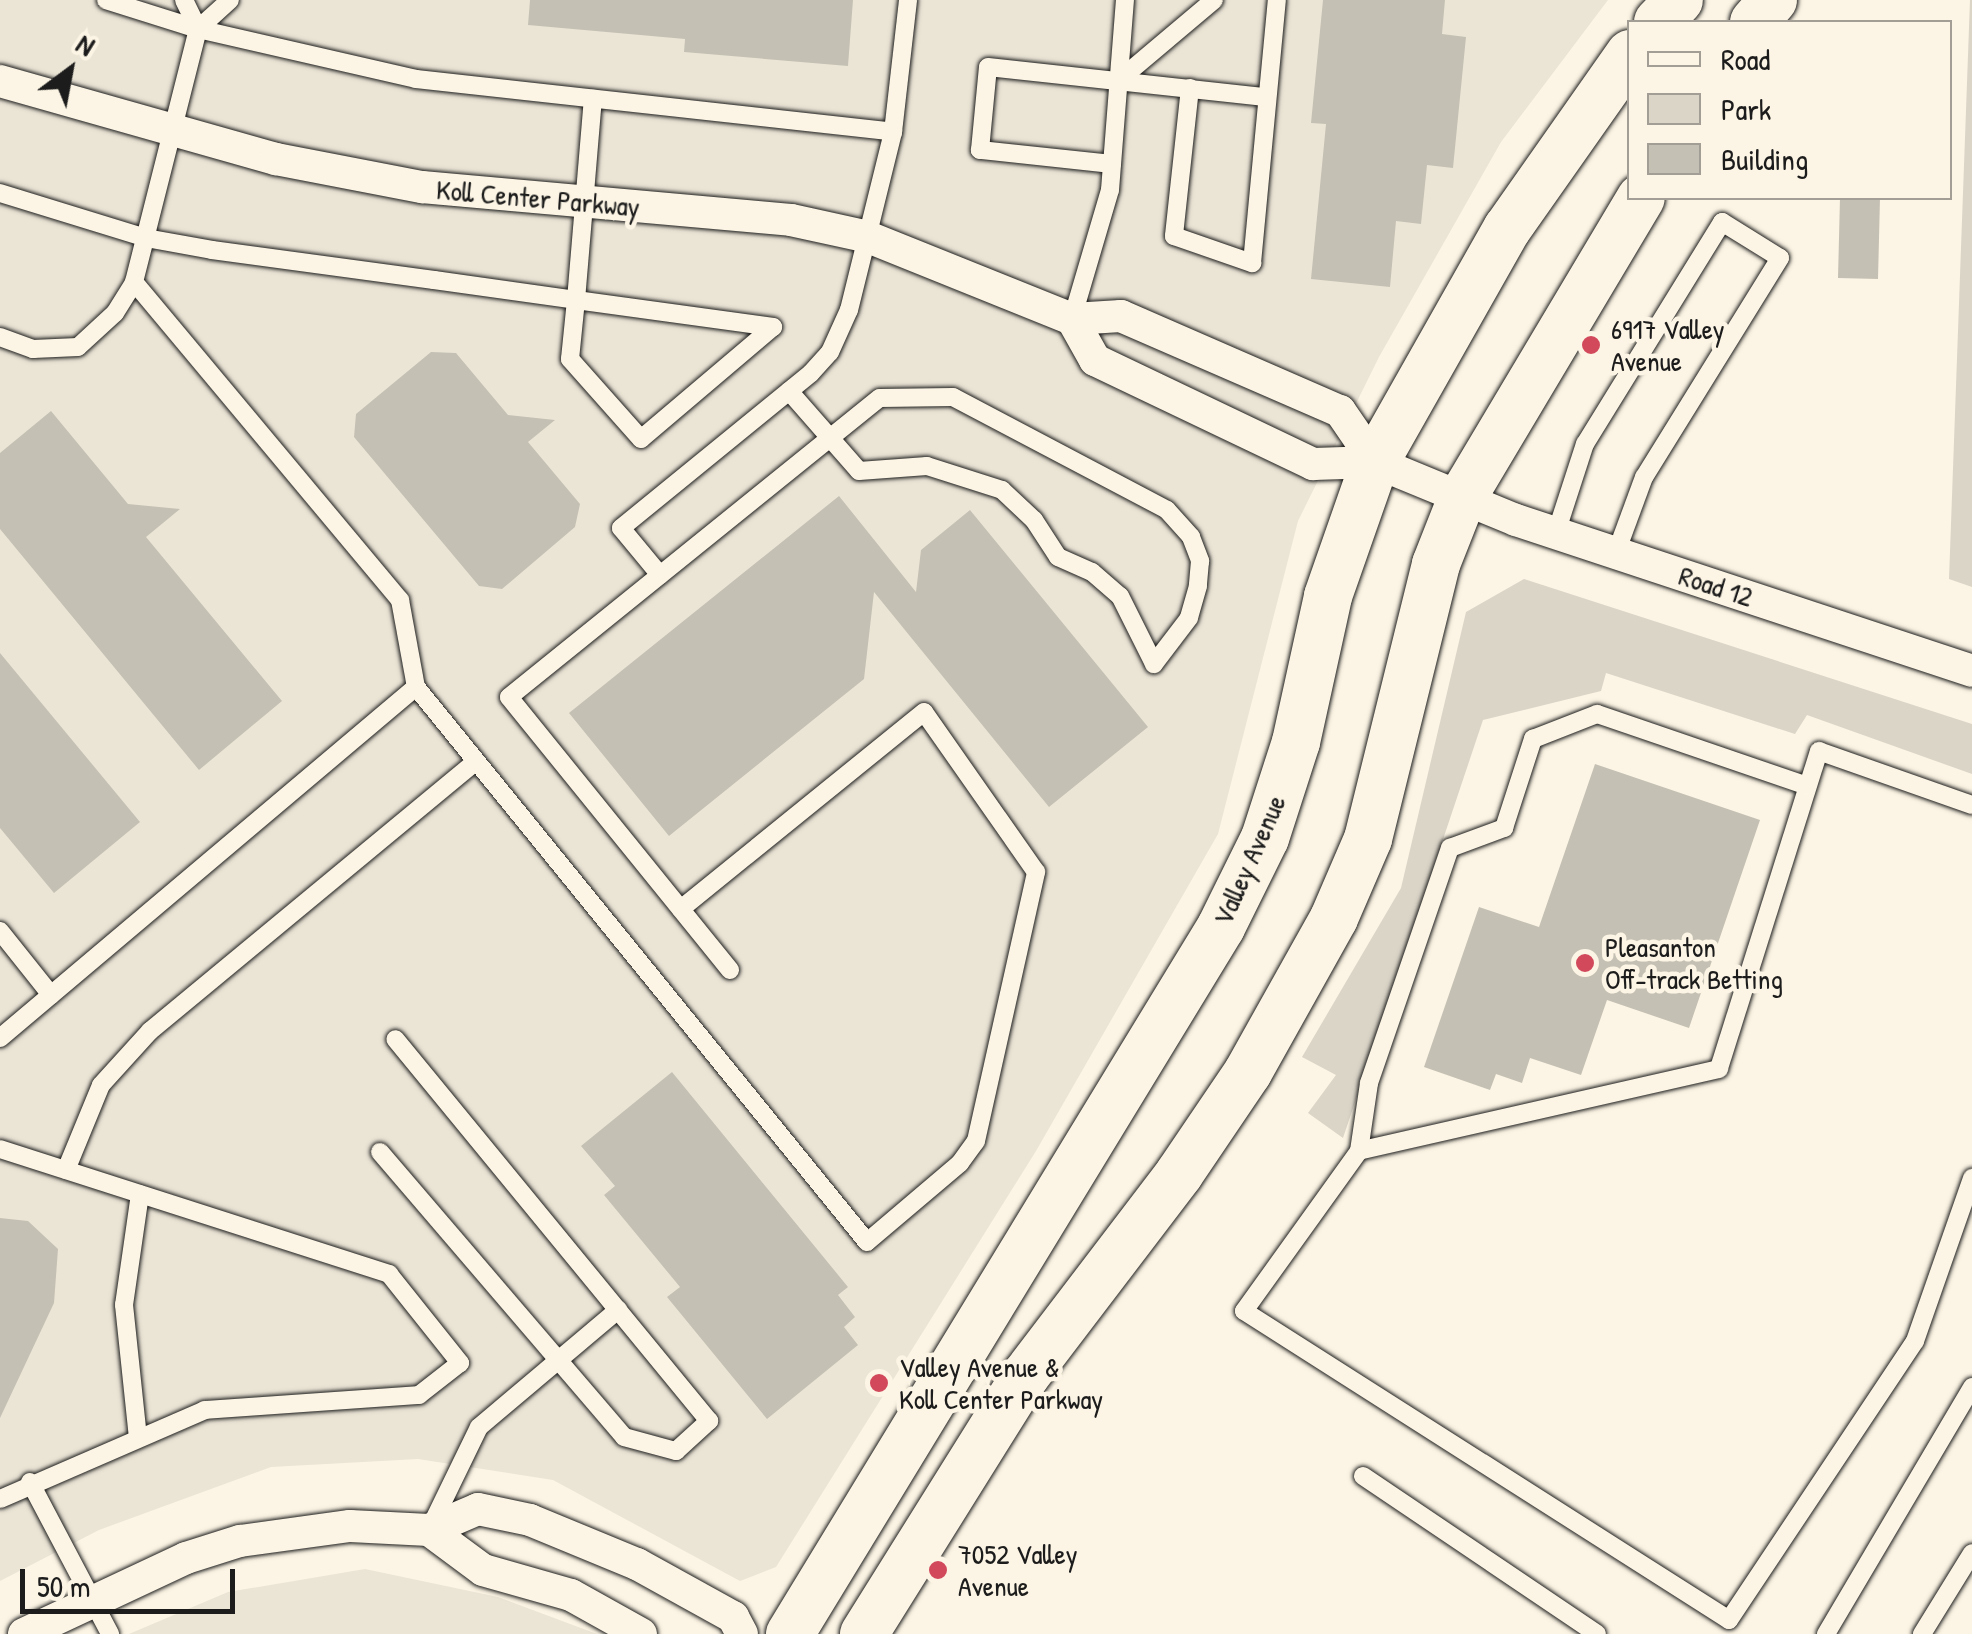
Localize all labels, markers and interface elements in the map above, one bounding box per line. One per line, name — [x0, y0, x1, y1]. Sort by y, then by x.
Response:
north arrow — [20, 20, 120, 120]
legend — [1627, 20, 1952, 200]
text: N — [70, 24, 102, 65]
text: Road — [1721, 39, 1770, 79]
text: Park — [1721, 89, 1771, 129]
text: Building — [1721, 139, 1808, 179]
street label: Koll Center Parkway — [435, 172, 641, 224]
place label: 6917 Valley Avenue — [1611, 312, 1725, 378]
marker: 6917 Valley Avenue — [1580, 334, 1602, 356]
street label: Road 12 — [1675, 558, 1757, 614]
street label: Valley Avenue — [1205, 790, 1293, 930]
place label: Pleasanton Off-track Betting — [1605, 930, 1783, 996]
marker: Pleasanton Off-track Betting — [1574, 952, 1596, 974]
place label: Valley Avenue & Koll Center Parkway — [899, 1350, 1103, 1416]
marker: Valley Avenue & Koll Center Parkway — [868, 1372, 890, 1394]
place label: 7052 Valley Avenue — [958, 1537, 1078, 1603]
scale bar — [25, 1549, 240, 1611]
marker: 7052 Valley Avenue — [927, 1559, 949, 1581]
text: 50 m — [37, 1566, 90, 1606]

